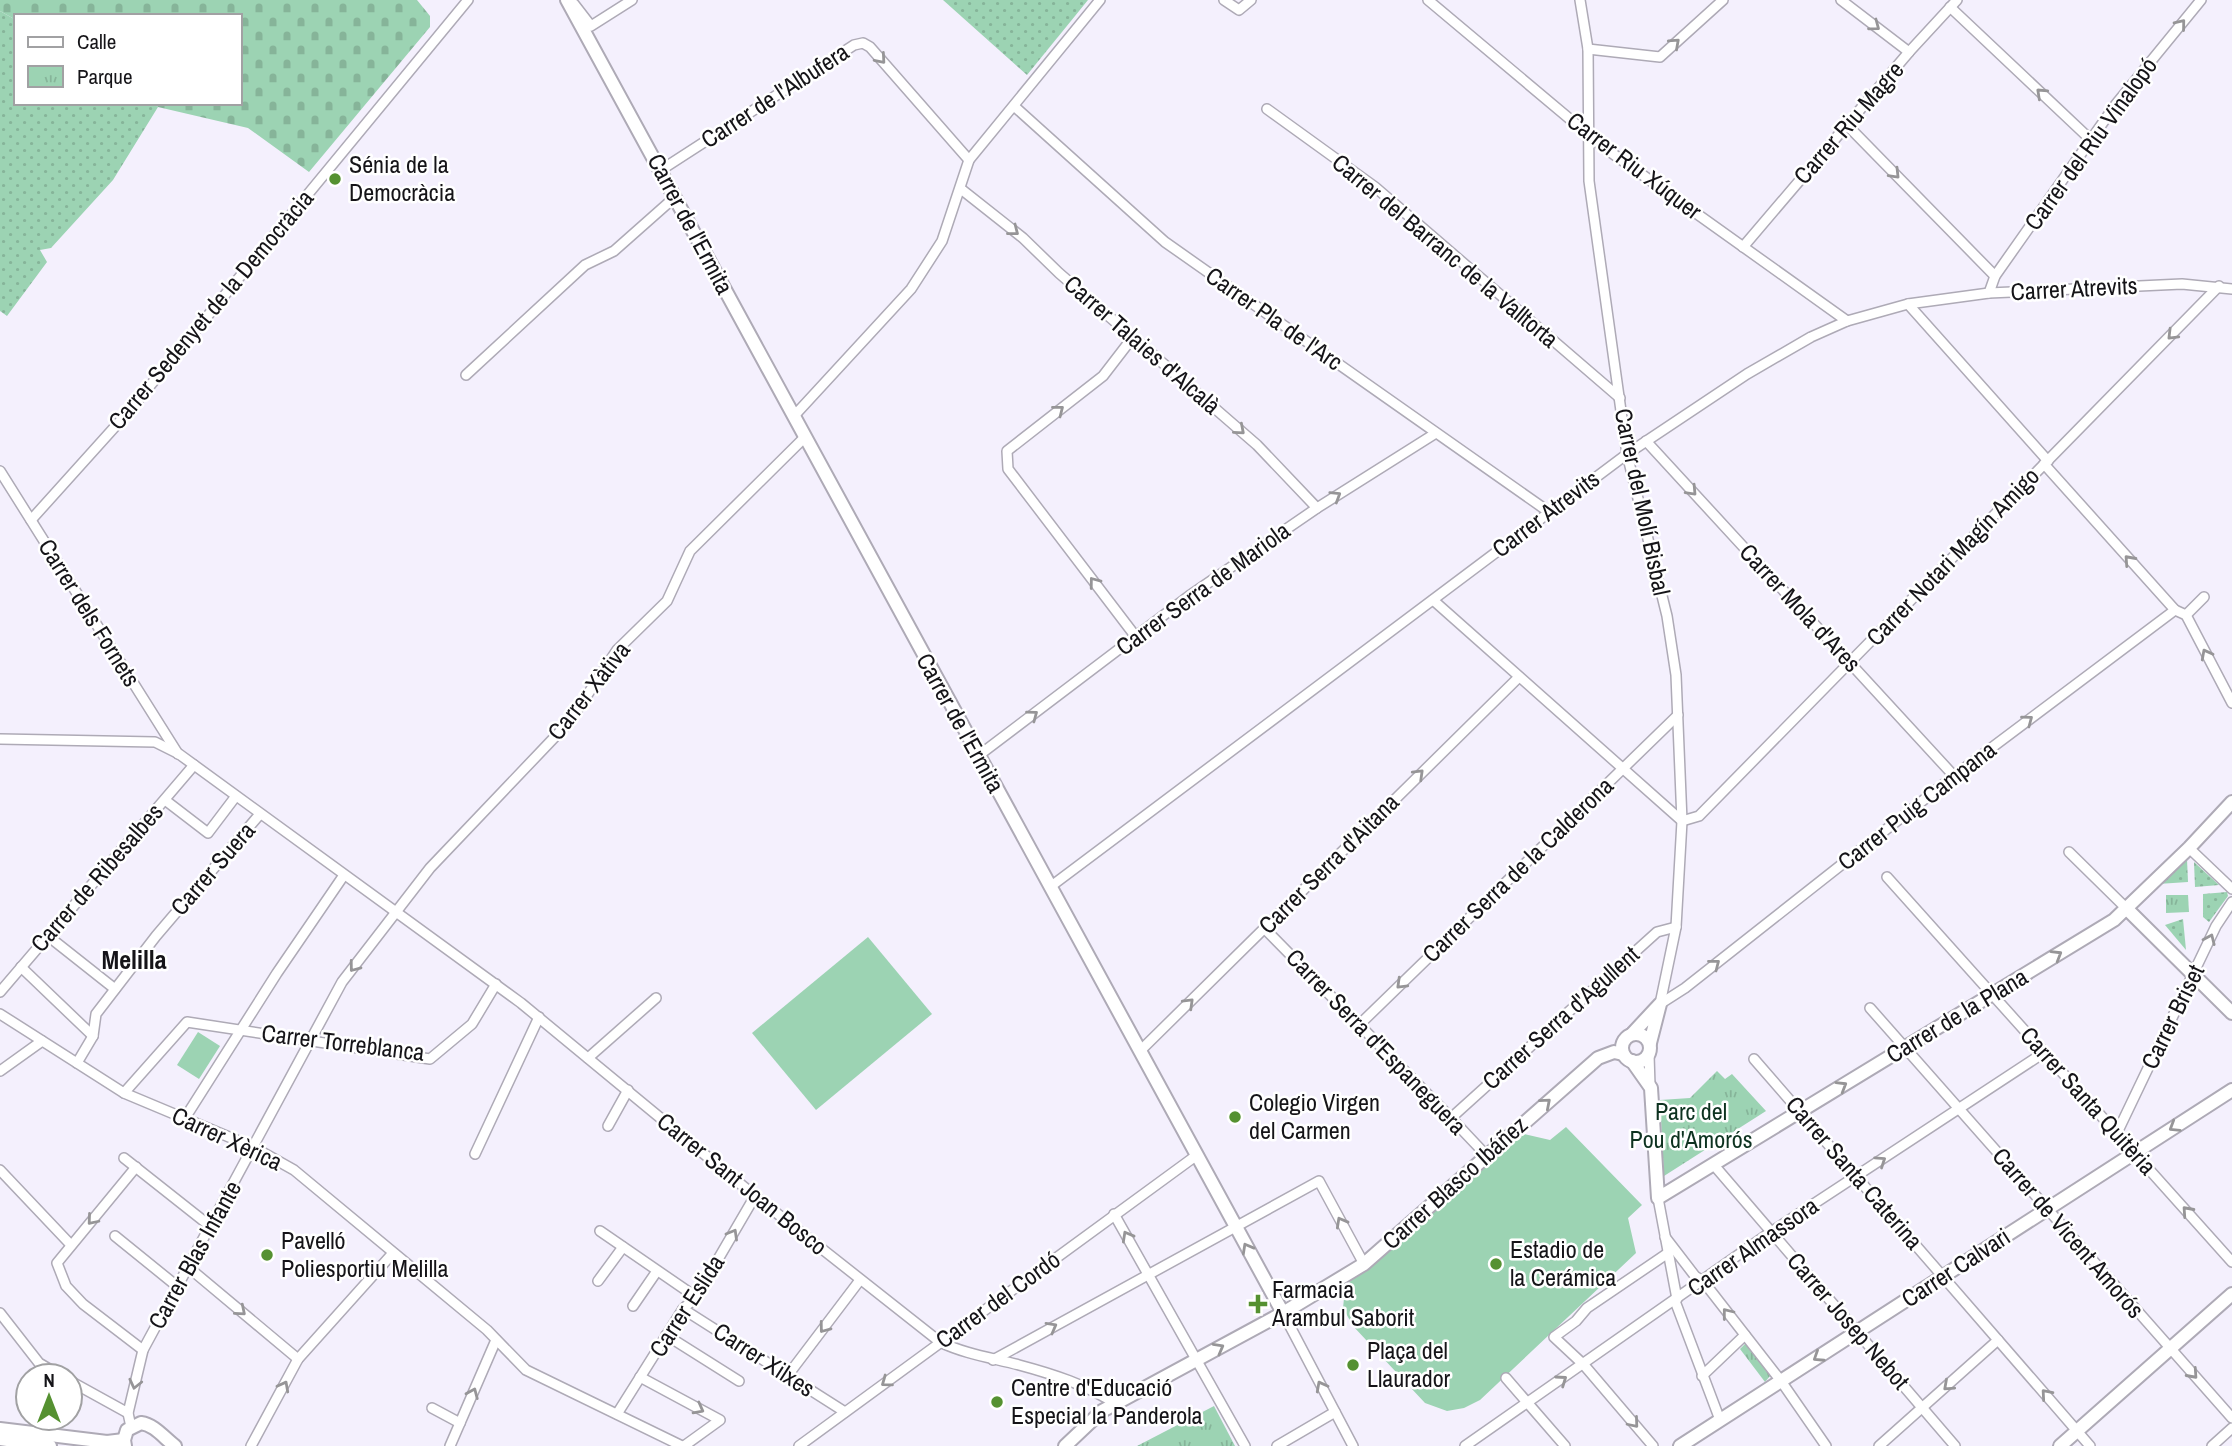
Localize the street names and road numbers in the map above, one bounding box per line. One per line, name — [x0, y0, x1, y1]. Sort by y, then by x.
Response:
street label: Carrer de l'Albufera — [694, 35, 855, 155]
street label: Carrer del Riu Vinalopó — [2017, 51, 2164, 236]
street label: Carrer Riu Magre — [1786, 54, 1911, 191]
street label: Carrer Riu Xúquer — [1561, 104, 1709, 227]
street label: Carrer del Barranc de la Valltorta — [1326, 146, 1566, 355]
street label: Carrer de l'Ermita — [640, 148, 741, 299]
street label: Carrer Sedenyet de la Democràcia — [100, 183, 320, 436]
street label: Carrer Pla de l'Arc — [1200, 259, 1349, 377]
street label: Carrer Talaies d'Alcalà — [1058, 267, 1228, 421]
street label: Carrer Atrevits — [2010, 269, 2138, 307]
street label: Carrer del Molí Bisbal — [1608, 405, 1678, 598]
street label: Carrer Notari Magín Amigo — [1859, 460, 2046, 652]
street label: Carrer Atrevits — [1485, 462, 1606, 564]
street label: Carrer Serra de Mariola — [1109, 514, 1296, 662]
street label: Carrer dels Fornets — [32, 533, 148, 692]
street label: Carrer Mola d'Ares — [1733, 536, 1869, 678]
street label: Carrer Xàtiva — [540, 634, 637, 746]
street label: Carrer de l'Ermita — [909, 647, 1012, 798]
street label: Carrer Puig Campana — [1831, 733, 2002, 877]
street label: Carrer Serra de la Calderona — [1415, 770, 1620, 969]
street label: Carrer Serra d'Aitana — [1251, 786, 1406, 941]
street label: Carrer de Ribesalbes — [23, 796, 170, 958]
street label: Carrer Suera — [163, 815, 262, 922]
street label: Carrer Serra d'Agullent — [1475, 938, 1646, 1096]
street label: Carrer Serra d'Espaneguera — [1280, 941, 1474, 1141]
street label: Carrer Briset — [2133, 958, 2211, 1074]
street label: Carrer de la Plana — [1880, 960, 2033, 1070]
street label: Carrer Torreblanca — [260, 1016, 426, 1068]
street label: Carrer Santa Quitèria — [2014, 1019, 2164, 1181]
street label: Carrer Santa Caterina — [1779, 1089, 1930, 1256]
street label: Carrer Xèrica — [167, 1099, 288, 1178]
street label: Carrer Sant Joan Bosco — [651, 1105, 834, 1262]
street label: Carrer Blasco Ibáñez — [1375, 1108, 1534, 1256]
street label: Carrer de Vicent Amorós — [1986, 1140, 2152, 1324]
street label: Carrer Blas Infante — [140, 1175, 248, 1335]
street label: Carrer Almassora — [1681, 1189, 1824, 1303]
street label: Carrer Calvari — [1895, 1220, 2016, 1314]
street label: Carrer del Cordó — [929, 1243, 1066, 1355]
street label: Carrer Josep Nebot — [1780, 1245, 1918, 1396]
street label: Carrer Eslida — [641, 1248, 731, 1363]
street label: Carrer Xilxes — [708, 1314, 821, 1404]

